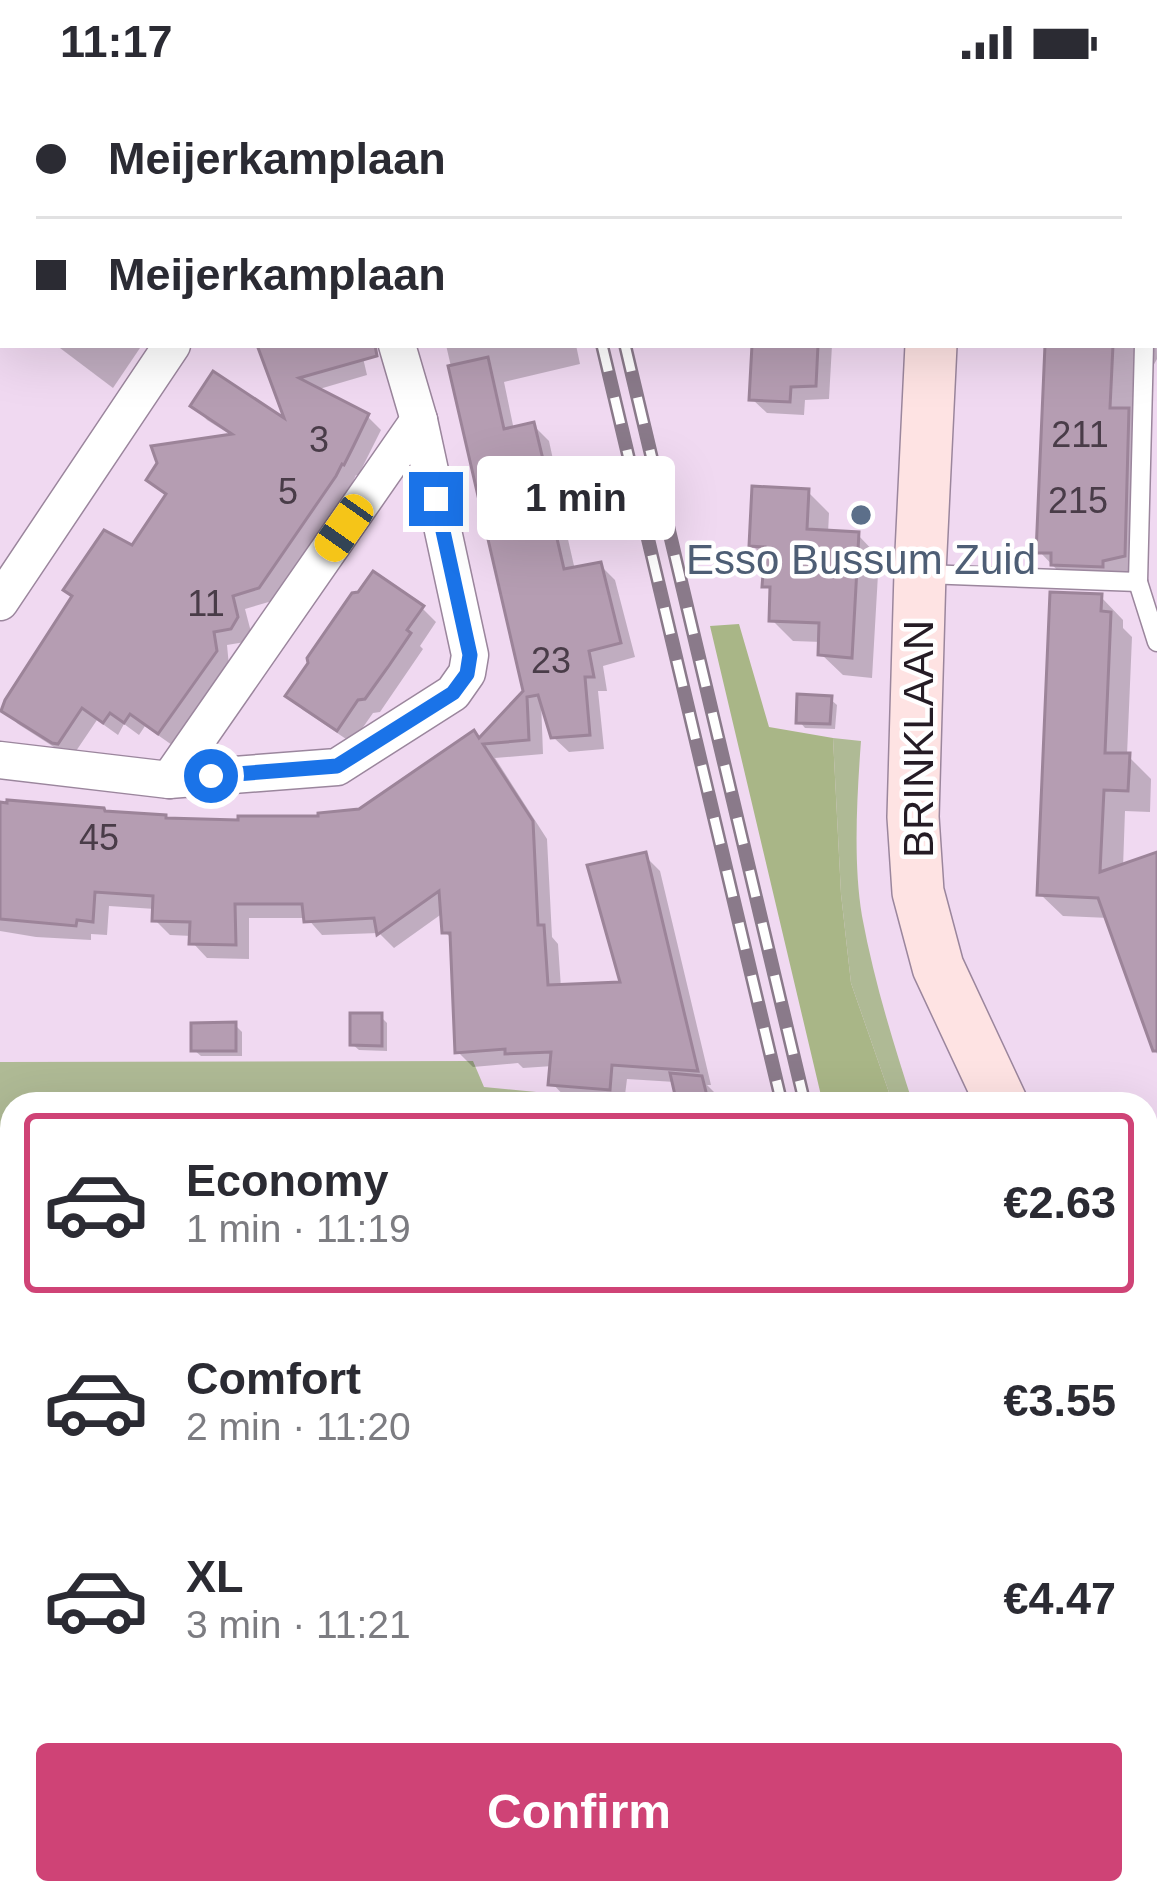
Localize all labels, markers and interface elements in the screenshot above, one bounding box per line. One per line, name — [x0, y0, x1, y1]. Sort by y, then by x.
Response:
text: 11:17 — [60, 16, 173, 67]
text: Meijerkamplaan — [108, 133, 446, 184]
text: Meijerkamplaan — [108, 249, 446, 300]
house number: 211 — [1051, 414, 1109, 455]
house number: 3 — [309, 419, 329, 460]
callout: 1 min — [478, 457, 676, 541]
house number: 5 — [278, 471, 298, 512]
route end — [409, 472, 463, 526]
text: 1 min — [525, 476, 627, 519]
house number: 215 — [1048, 480, 1108, 521]
car — [309, 488, 379, 568]
marker: Esso Bussum Zuid — [848, 502, 874, 528]
place label: Esso Bussum Zuid — [686, 536, 1036, 583]
house number: 11 — [187, 583, 225, 624]
street label: BRINKLAAN — [895, 620, 942, 858]
house number: 23 — [531, 640, 571, 681]
route start — [184, 749, 238, 803]
house number: 45 — [79, 817, 119, 858]
icon: car — [42, 1149, 150, 1257]
text: Economy — [186, 1155, 389, 1206]
text: €2.63 — [1003, 1177, 1116, 1228]
text: 1 min · 11:19 — [186, 1207, 411, 1250]
icon: car — [42, 1347, 150, 1455]
text: Comfort — [186, 1353, 361, 1404]
text: €3.55 — [1003, 1375, 1116, 1426]
text: 2 min · 11:20 — [186, 1405, 411, 1448]
icon: car — [42, 1545, 150, 1653]
text: XL — [186, 1551, 244, 1602]
text: €4.47 — [1003, 1573, 1116, 1624]
text: 3 min · 11:21 — [186, 1603, 411, 1646]
button: Confirm — [36, 1743, 1122, 1881]

